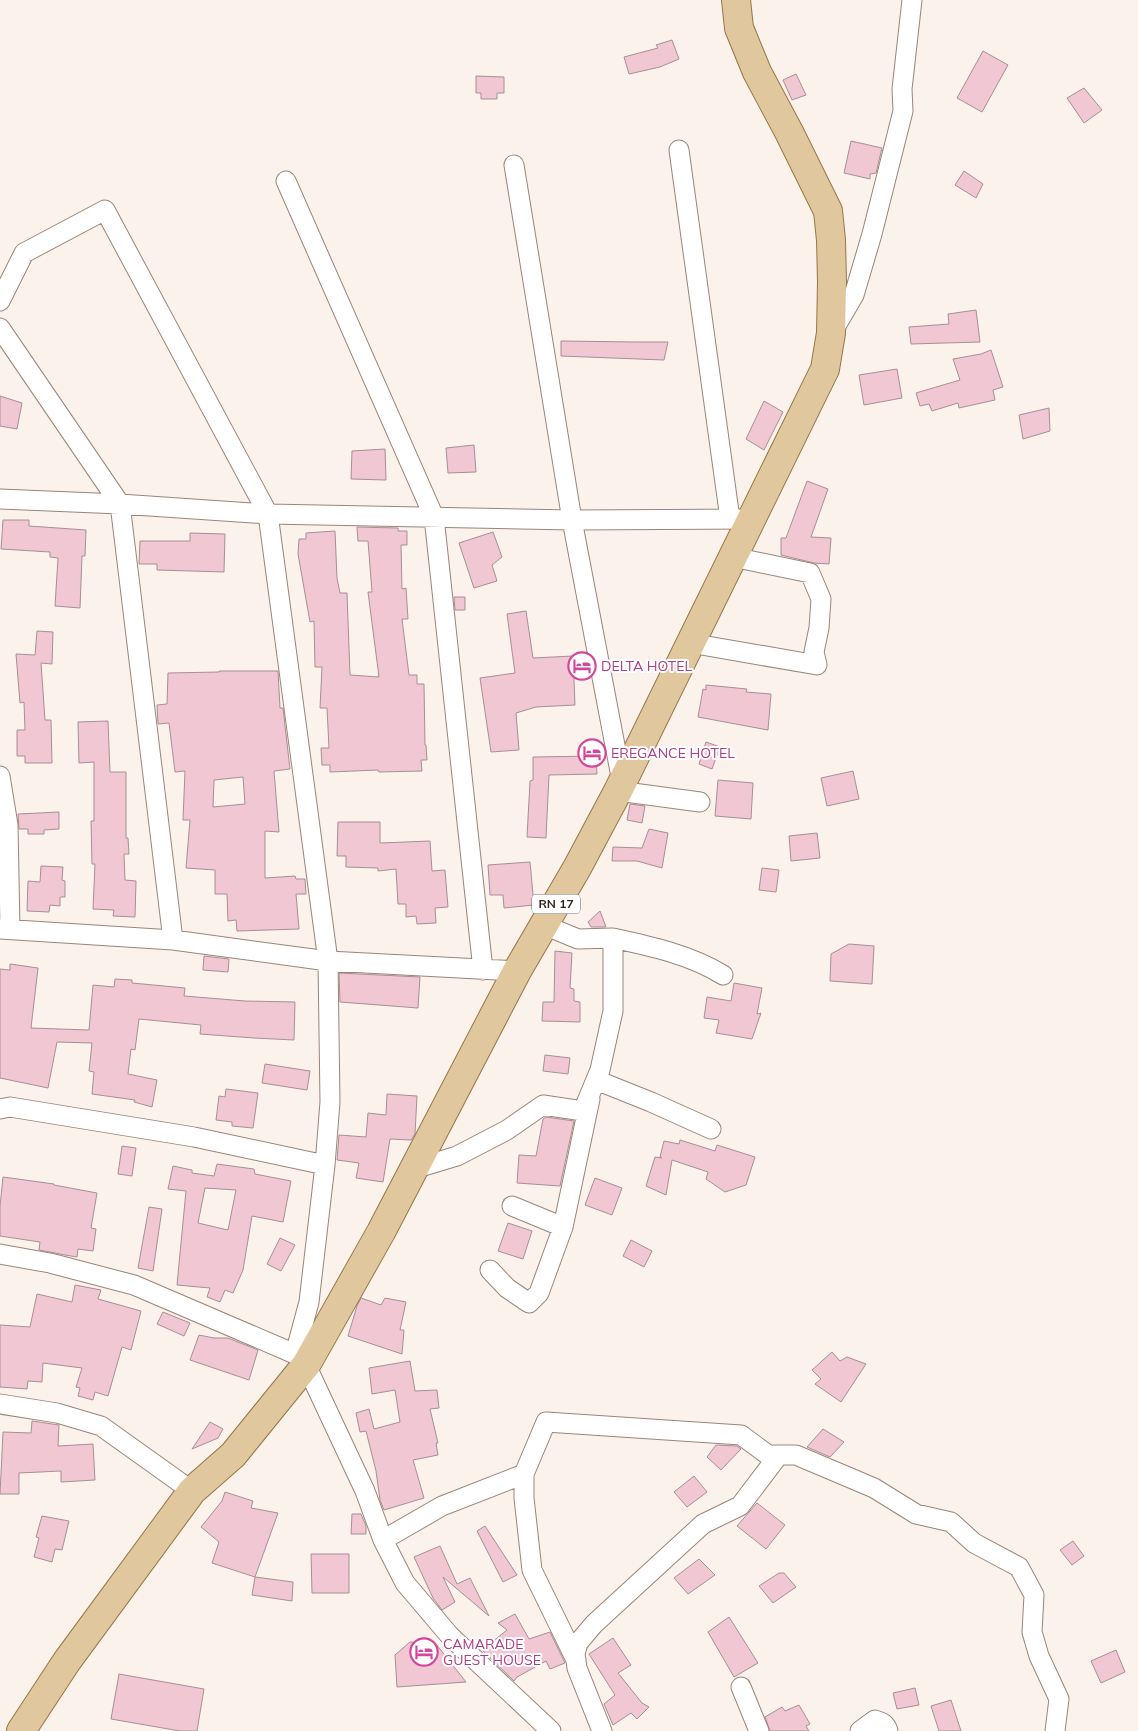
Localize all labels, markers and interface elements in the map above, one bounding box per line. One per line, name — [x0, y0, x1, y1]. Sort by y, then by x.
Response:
hotel icon: DELTA HOTEL — [567, 651, 597, 681]
place label: DELTA HOTEL — [601, 657, 692, 675]
hotel icon: EREGANCE HOTEL — [577, 738, 607, 768]
place label: EREGANCE HOTEL — [611, 744, 735, 762]
road number: RN 17 — [532, 894, 580, 914]
place label: CAMARADE GUEST HOUSE — [443, 1635, 541, 1669]
hotel icon: CAMARADE GUEST HOUSE — [409, 1637, 439, 1667]

